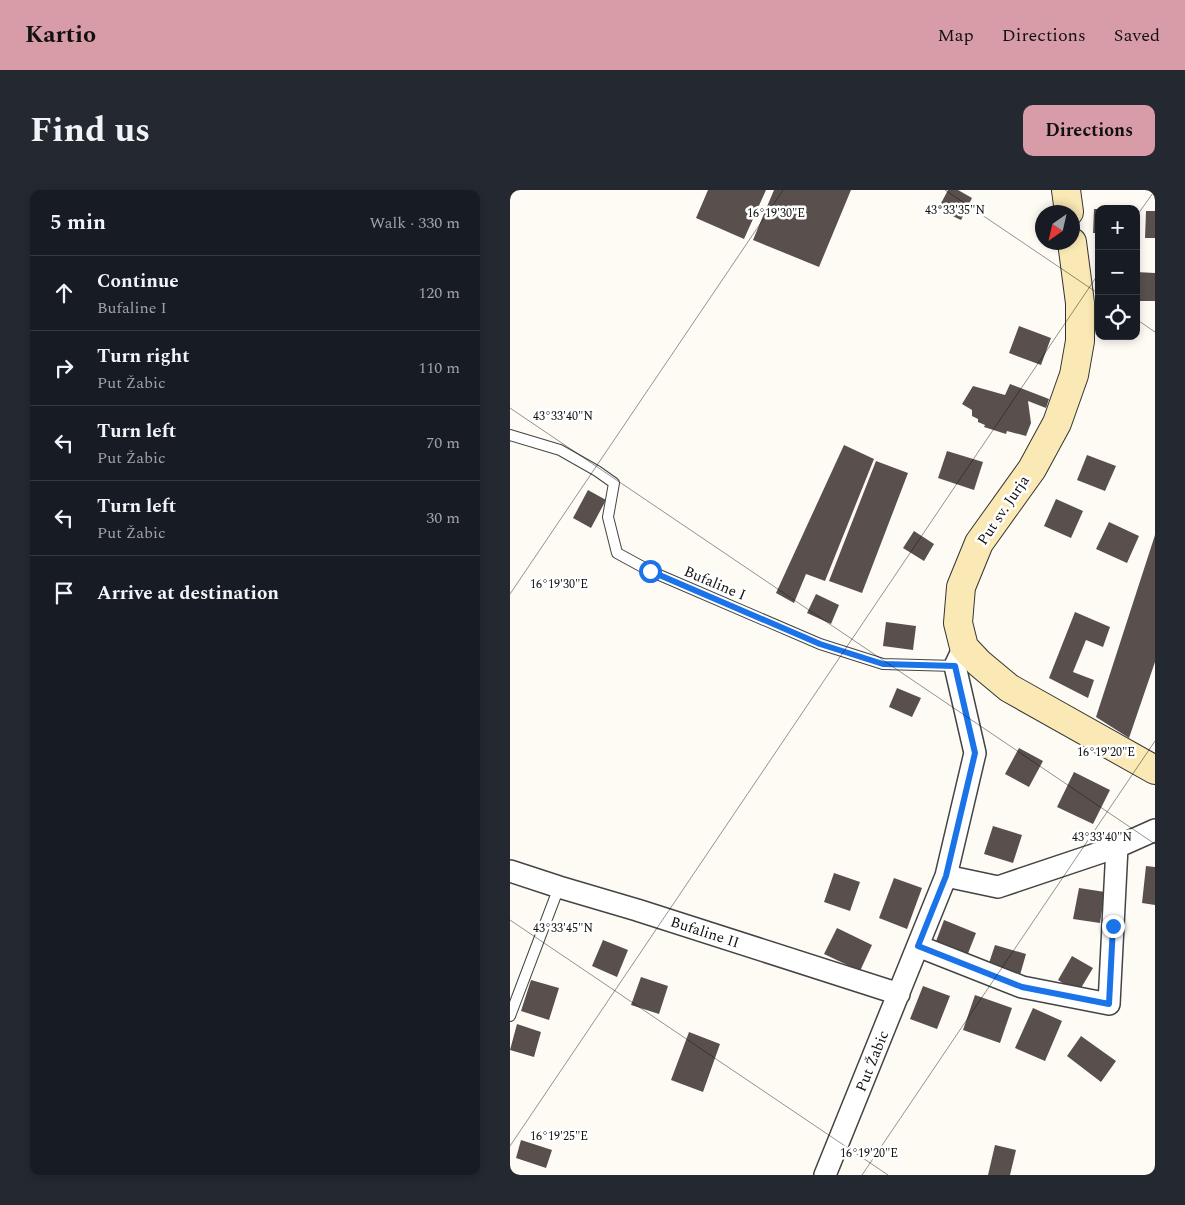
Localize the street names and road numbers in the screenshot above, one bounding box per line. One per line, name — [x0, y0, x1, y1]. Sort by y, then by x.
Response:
street label: Put sv. Jurja — [972, 470, 1036, 550]
street label: Bufaline I — [680, 560, 749, 607]
street label: Bufaline II — [667, 911, 742, 954]
street label: Put Žabic — [850, 1027, 895, 1095]

